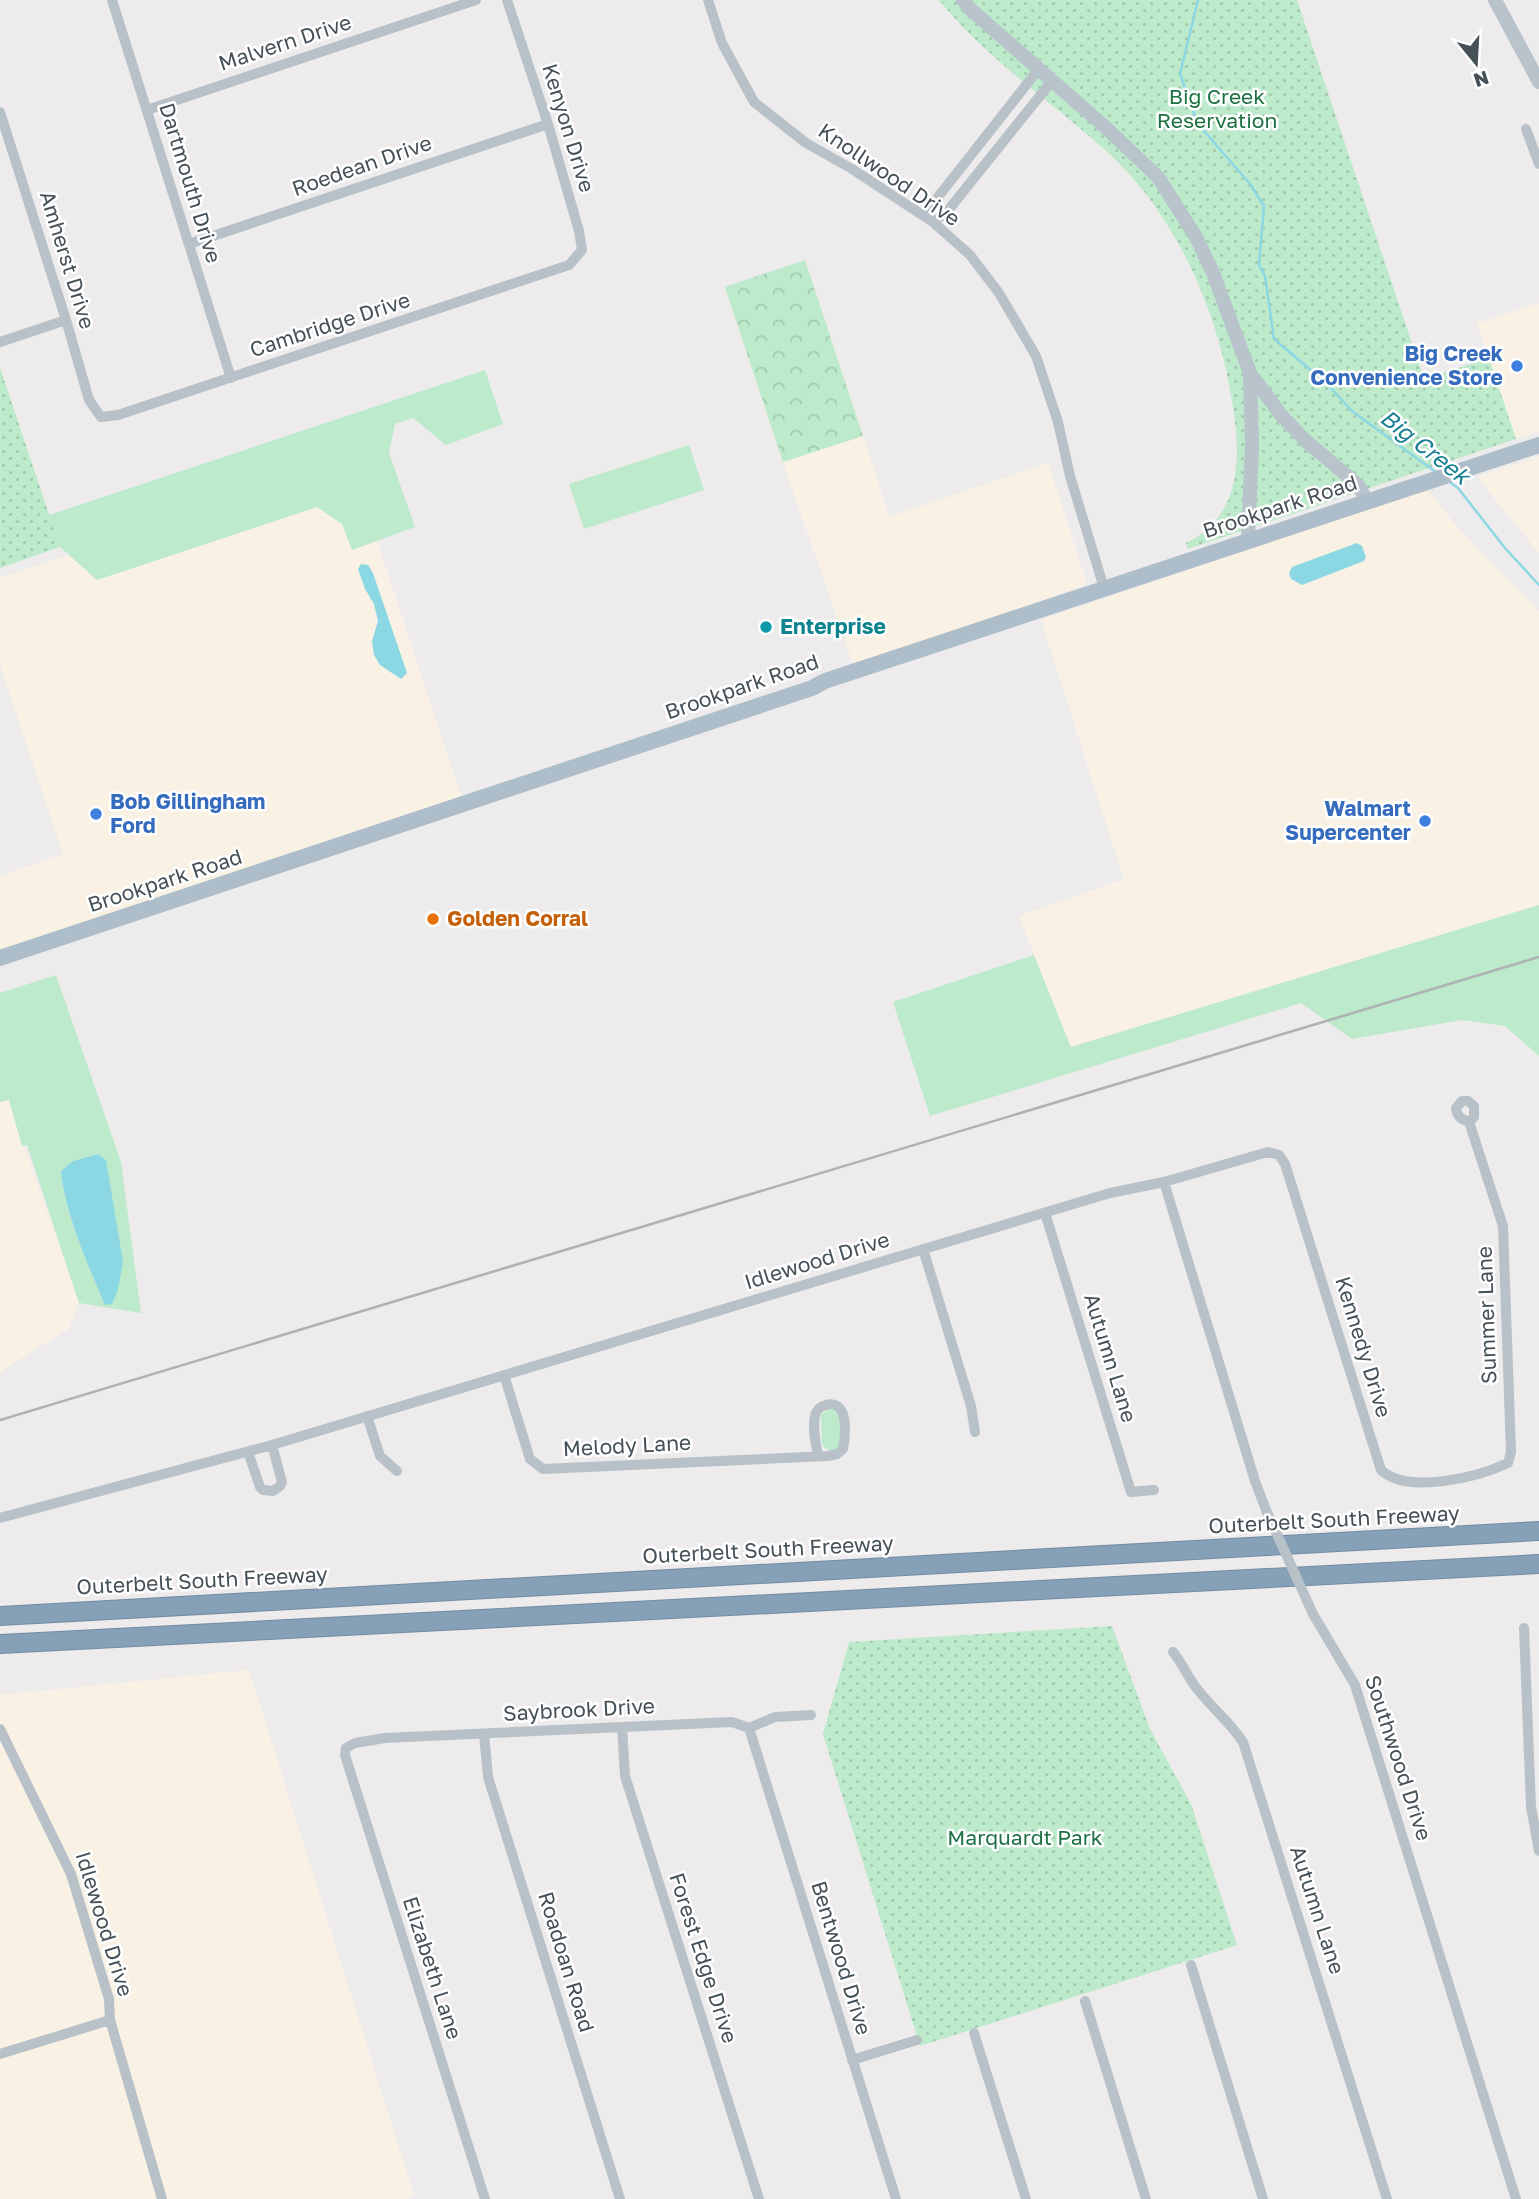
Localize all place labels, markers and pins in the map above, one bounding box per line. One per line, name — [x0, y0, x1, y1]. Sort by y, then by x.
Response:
place label: Big Creek Convenience Store — [1310, 340, 1503, 390]
marker: Big Creek Convenience Store — [1509, 358, 1525, 374]
place label: Enterprise — [780, 613, 886, 639]
marker: Enterprise — [758, 619, 774, 635]
place label: Bob Gillingham Ford — [110, 788, 265, 838]
place label: Walmart Supercenter — [1285, 795, 1411, 845]
marker: Bob Gillingham Ford — [88, 806, 104, 822]
marker: Walmart Supercenter — [1417, 813, 1433, 829]
place label: Golden Corral — [447, 905, 588, 931]
marker: Golden Corral — [425, 911, 441, 927]

